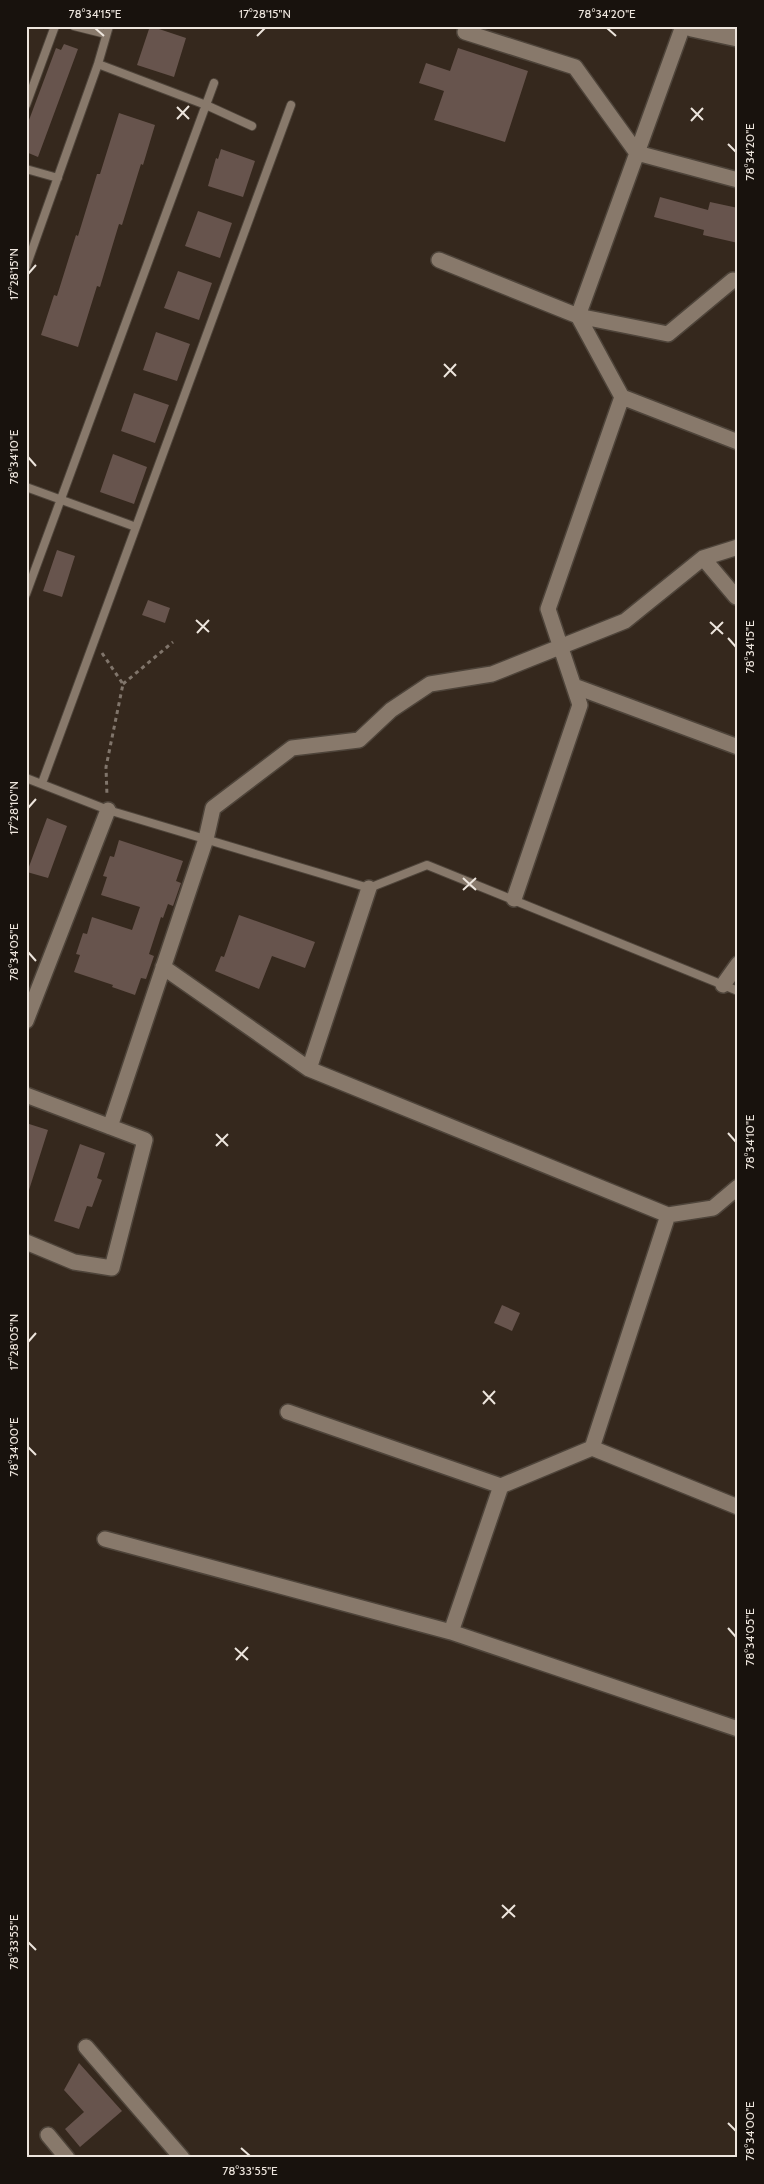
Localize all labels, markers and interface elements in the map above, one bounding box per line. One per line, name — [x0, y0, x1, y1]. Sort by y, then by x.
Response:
text: 78°34'15"E — [68, 6, 122, 21]
text: 17°28'15"N — [239, 6, 291, 21]
text: 78°34'20"E — [578, 6, 636, 21]
text: 78°34'20"E — [742, 123, 757, 181]
text: 17°28'15"N — [6, 248, 21, 300]
text: 78°34'10"E — [6, 429, 21, 484]
text: 78°34'15"E — [742, 620, 757, 674]
text: 17°28'10"N — [6, 781, 21, 835]
text: 78°34'05"E — [6, 923, 21, 981]
text: 78°34'10"E — [742, 1114, 757, 1169]
text: 17°28'05"N — [6, 1314, 21, 1370]
text: 78°34'00"E — [6, 1417, 21, 1477]
text: 78°34'05"E — [742, 1608, 757, 1666]
text: 78°33'55"E — [6, 1914, 21, 1970]
text: 78°34'00"E — [742, 2101, 757, 2161]
text: 78°33'55"E — [222, 2163, 278, 2178]

